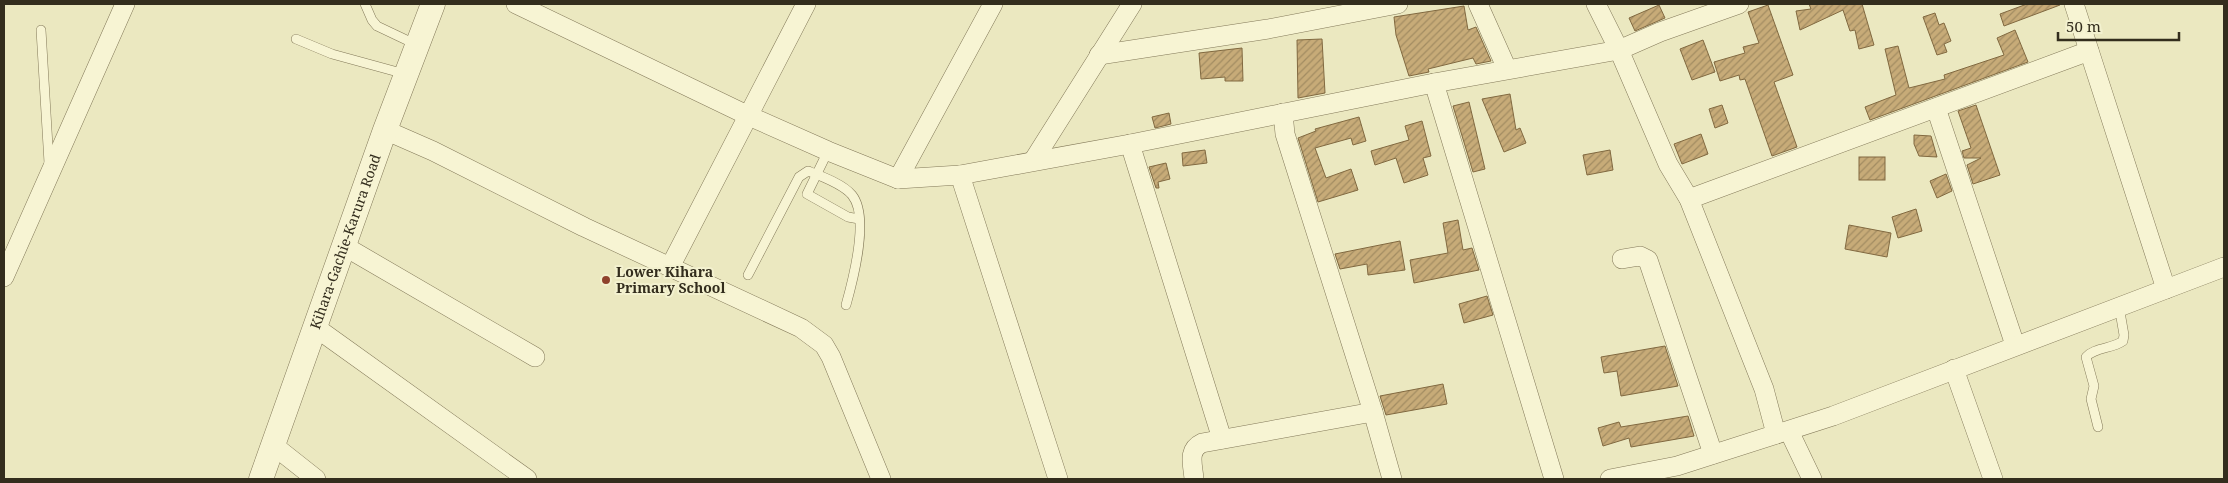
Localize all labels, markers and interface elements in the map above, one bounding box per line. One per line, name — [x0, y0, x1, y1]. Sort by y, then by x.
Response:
scale bar — [2058, 10, 2179, 42]
text: 50 m — [2066, 16, 2101, 36]
street label: Kihara-Gachie-Karura Road — [305, 151, 385, 331]
place label: Lower Kihara Primary School — [616, 262, 725, 297]
marker: Lower Kihara Primary School — [600, 274, 612, 286]

